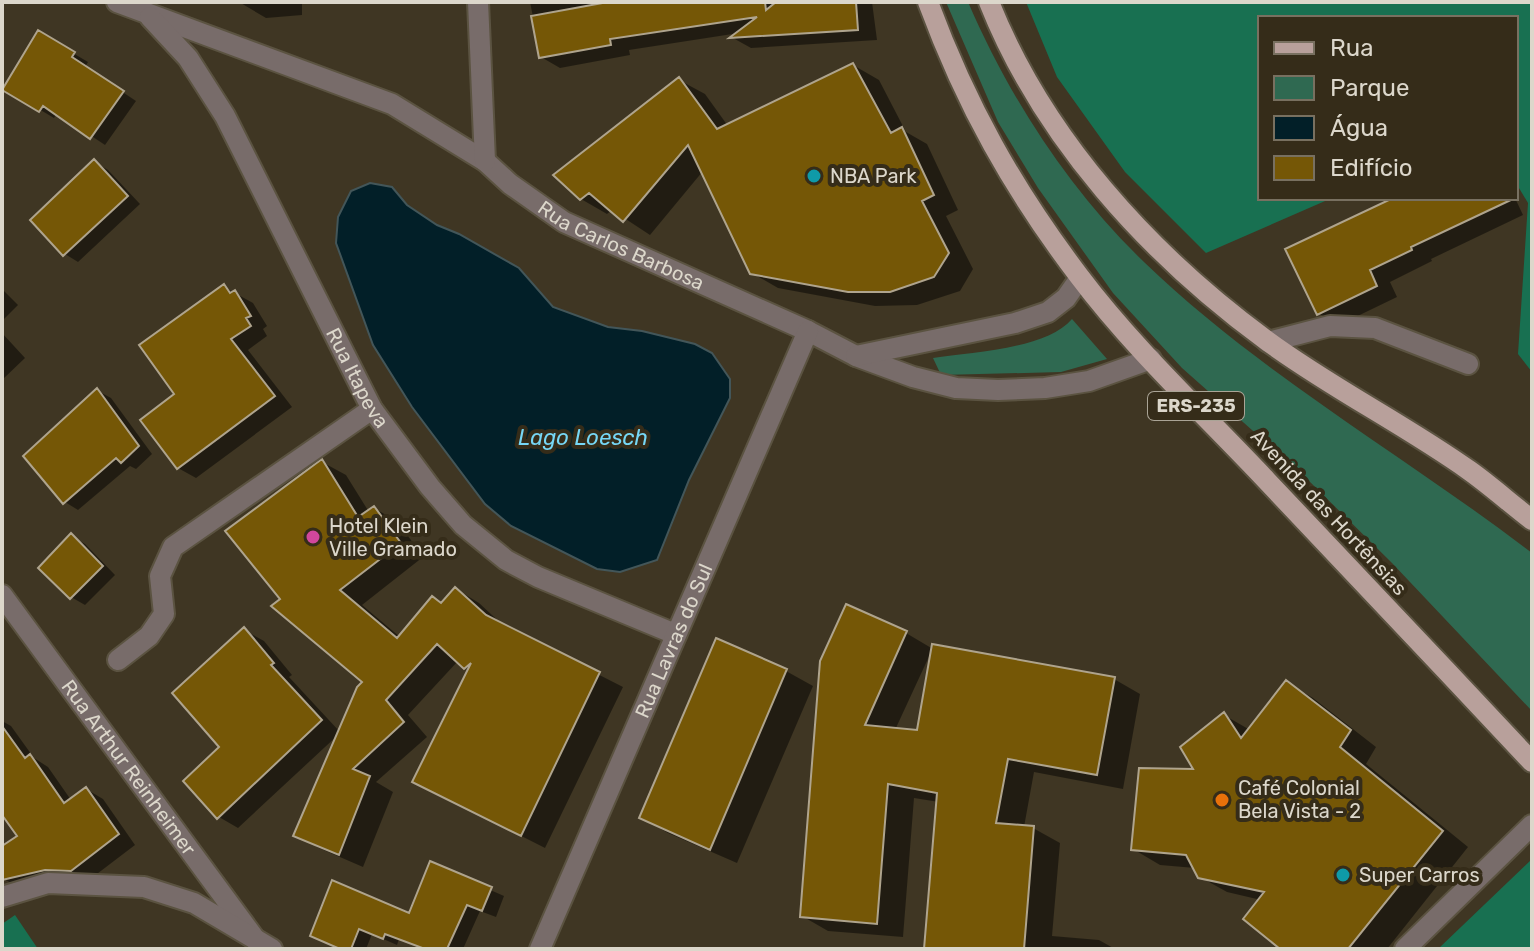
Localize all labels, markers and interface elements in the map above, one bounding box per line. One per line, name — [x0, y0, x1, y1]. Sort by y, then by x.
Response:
legend — [1258, 16, 1518, 200]
text: Rua — [1330, 34, 1373, 62]
text: Parque — [1330, 74, 1409, 102]
text: Água — [1330, 114, 1388, 142]
text: Edifício — [1330, 154, 1413, 182]
place label: NBA Park — [830, 164, 917, 188]
marker: NBA Park — [805, 167, 823, 185]
street label: Rua Carlos Barbosa — [533, 195, 708, 295]
street label: Rua Itapeva — [321, 324, 394, 433]
road number: ERS-235 — [1148, 392, 1244, 420]
water label: Lago Loesch — [518, 424, 648, 451]
street label: Avenida das Hortênsias — [1246, 424, 1412, 600]
place label: Hotel Klein Ville Gramado — [329, 514, 457, 561]
marker: Hotel Klein Ville Gramado — [304, 528, 322, 546]
street label: Rua Lavras do Sul — [630, 560, 718, 721]
street label: Rua Arthur Reinheimer — [56, 675, 201, 860]
place label: Café Colonial Bela Vista - 2 — [1238, 776, 1361, 823]
marker: Café Colonial Bela Vista - 2 — [1213, 791, 1231, 809]
place label: Super Carros — [1359, 863, 1480, 887]
marker: Super Carros — [1334, 866, 1352, 884]

